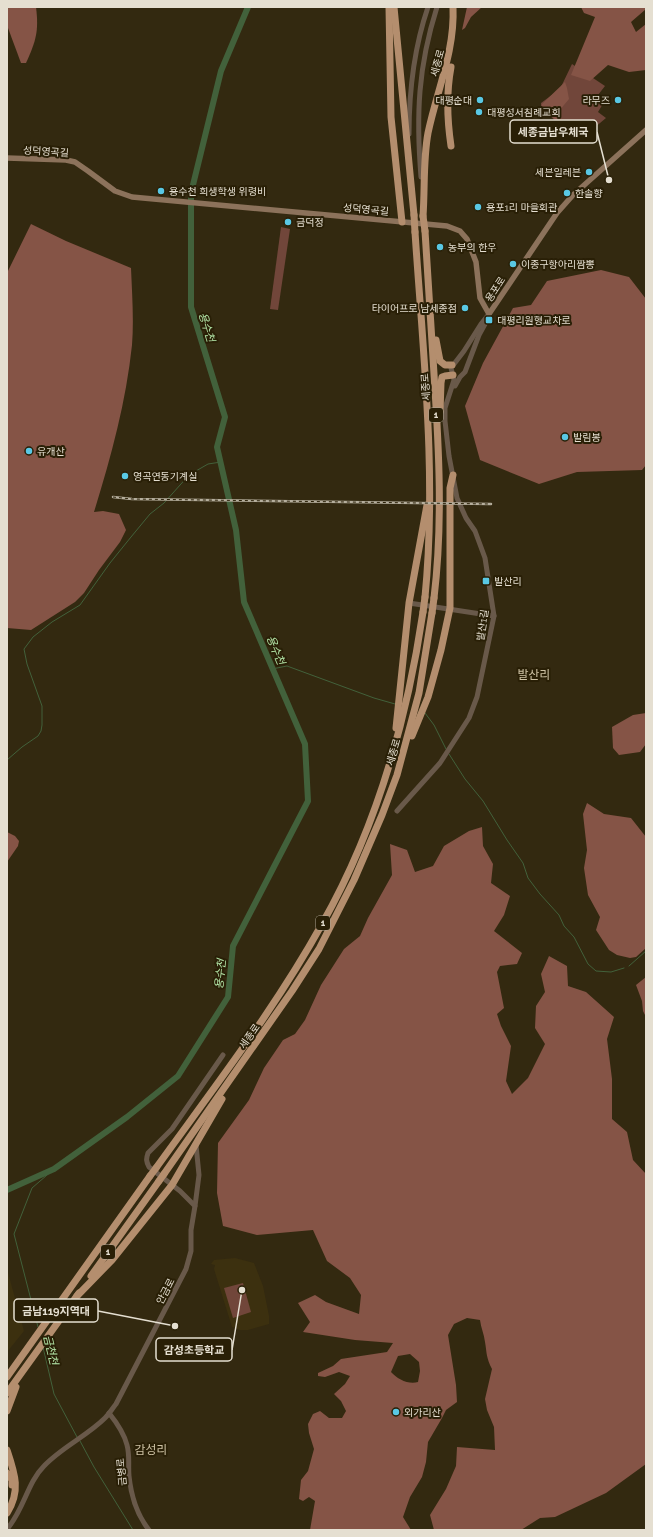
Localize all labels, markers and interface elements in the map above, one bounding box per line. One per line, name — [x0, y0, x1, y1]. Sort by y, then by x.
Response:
street label: 세종로 — [429, 48, 446, 78]
place label: 대평순대 — [435, 95, 472, 106]
marker: 대평순대 — [475, 95, 485, 105]
place label: 라무즈 — [582, 95, 610, 106]
marker: 라무즈 — [613, 95, 623, 105]
marker: 대평성서침례교회 — [474, 107, 484, 117]
place label: 대평성서침례교회 — [487, 107, 561, 118]
callout: 세종금남우체국 — [510, 120, 597, 143]
text: 세종금남우체국 — [518, 126, 588, 139]
street label: 성덕영곡길 — [23, 144, 69, 159]
place label: 세븐일레븐 — [535, 167, 581, 178]
marker: 세븐일레븐 — [584, 167, 594, 177]
marker: 용수천 희생학생 위령비 — [156, 186, 166, 196]
place label: 용수천 희생학생 위령비 — [169, 186, 266, 197]
marker: 한솔향 — [562, 188, 572, 198]
place label: 한솔향 — [575, 188, 603, 199]
street label: 성덕영곡길 — [343, 202, 389, 217]
marker: 용포1리 마을회관 — [473, 202, 483, 212]
place label: 용포1리 마을회관 — [486, 202, 558, 213]
marker: 금덕정 — [283, 217, 293, 227]
place label: 금덕정 — [296, 217, 324, 228]
marker: 농부의 한우 — [435, 242, 445, 252]
place label: 농부의 한우 — [448, 242, 497, 253]
marker: 이종구항아리짬뽕 — [508, 259, 518, 269]
place label: 이종구항아리짬뽕 — [521, 259, 595, 270]
street label: 용포로 — [483, 275, 508, 304]
place label: 타이어프로 남세종점 — [372, 303, 457, 314]
marker: 타이어프로 남세종점 — [460, 303, 470, 313]
water label: 용수천 — [196, 311, 218, 345]
marker: 대평리원형교차로 — [484, 315, 494, 325]
place label: 대평리원형교차로 — [497, 315, 571, 326]
street label: 세종로 — [419, 373, 432, 401]
road number: 1 — [429, 408, 443, 422]
marker: 발림봉 — [560, 432, 570, 442]
place label: 발림봉 — [573, 432, 601, 443]
marker: 유개산 — [24, 446, 34, 456]
place label: 유개산 — [37, 446, 65, 457]
marker: 영곡연동기계실 — [120, 471, 130, 481]
place label: 영곡연동기계실 — [133, 471, 197, 482]
marker: 발산리 — [481, 576, 491, 586]
place label: 발산리 — [494, 576, 522, 587]
street label: 발산1길 — [475, 609, 490, 642]
water label: 용수천 — [264, 634, 288, 668]
district label: 발산리 — [517, 668, 551, 682]
street label: 세종로 — [384, 737, 403, 767]
road number: 1 — [316, 916, 330, 930]
water label: 용수천 — [212, 956, 229, 990]
street label: 세종로 — [237, 1022, 262, 1051]
road number: 1 — [101, 1245, 115, 1259]
street label: 안금로 — [154, 1276, 177, 1306]
callout: 금남119지역대 — [14, 1299, 98, 1322]
text: 금남119지역대 — [22, 1305, 90, 1318]
water label: 금천천 — [41, 1334, 61, 1368]
callout: 감성초등학교 — [156, 1338, 232, 1361]
text: 감성초등학교 — [164, 1344, 224, 1357]
marker: 외가리산 — [391, 1407, 401, 1417]
place label: 외가리산 — [404, 1407, 441, 1418]
district label: 감성리 — [134, 1443, 168, 1457]
street label: 금병로 — [115, 1458, 128, 1486]

